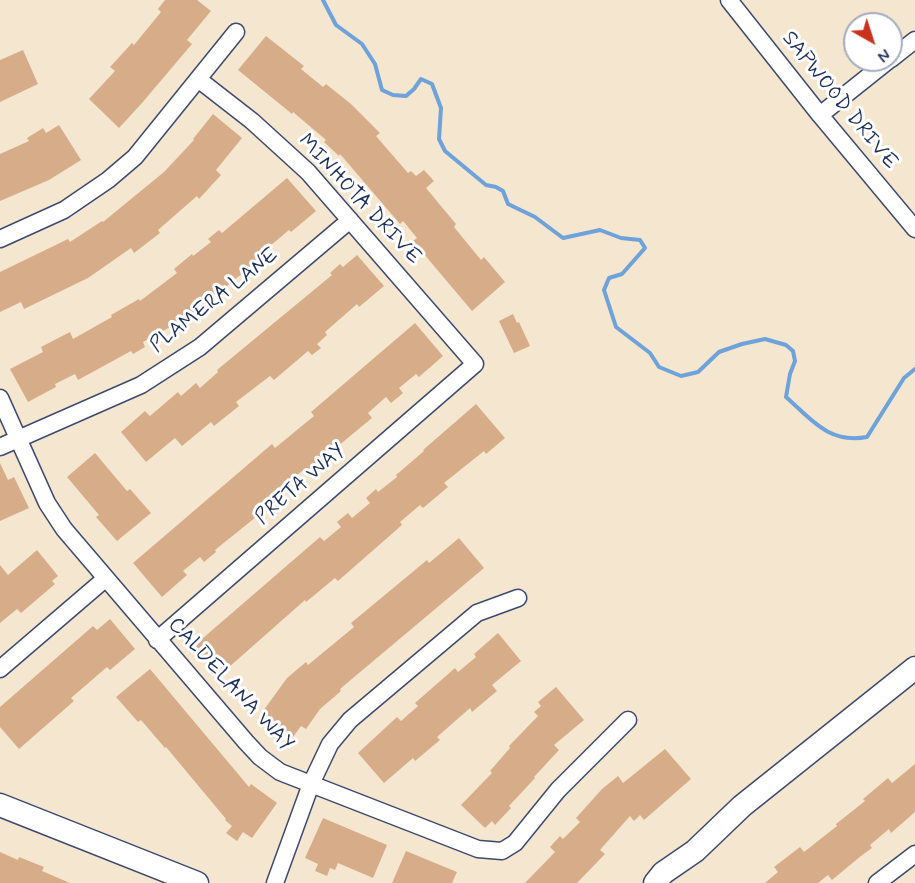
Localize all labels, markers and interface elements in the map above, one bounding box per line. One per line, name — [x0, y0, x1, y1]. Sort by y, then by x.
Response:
north arrow — [843, 12, 903, 72]
street label: SAPWOOD DRIVE — [776, 27, 902, 175]
text: N — [873, 43, 894, 66]
street label: MINHOTA DRIVE — [292, 130, 426, 270]
street label: PLAMERA LANE — [146, 243, 284, 359]
street label: PRETA WAY — [251, 439, 351, 531]
street label: CALDELANA WAY — [162, 613, 298, 757]

